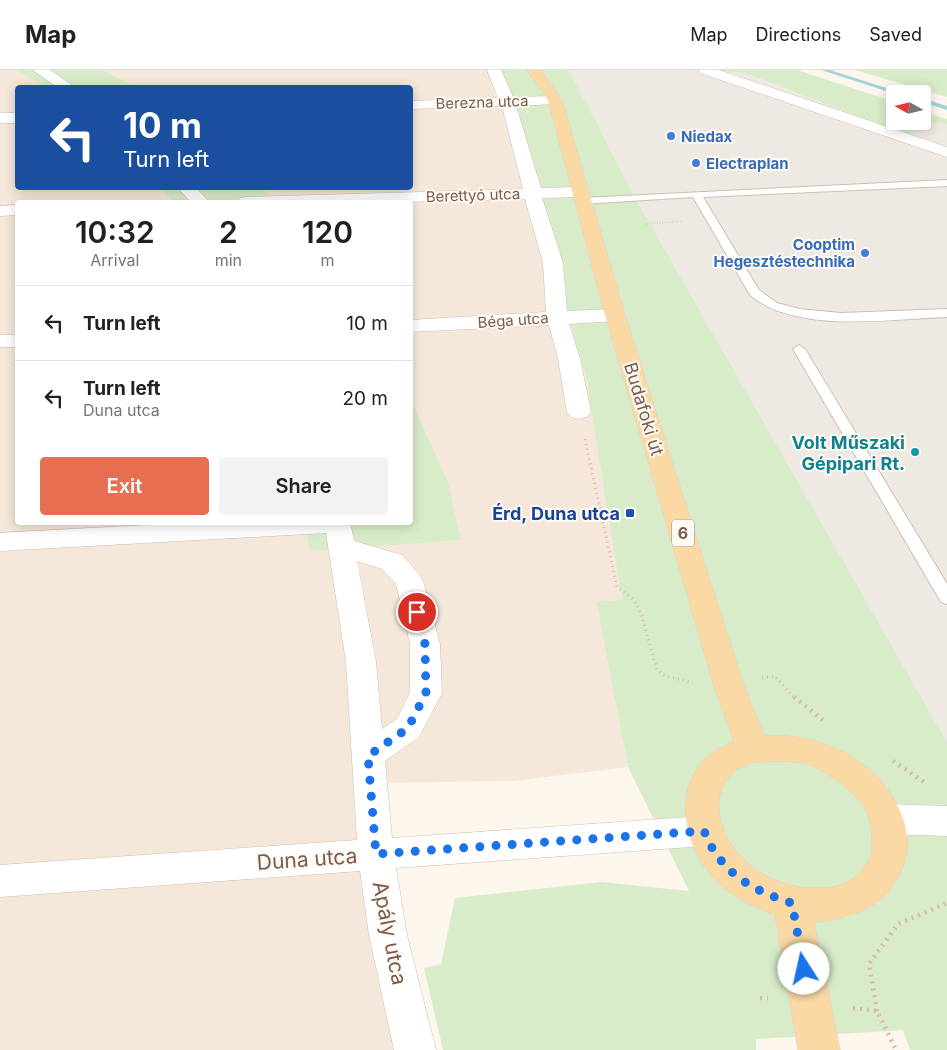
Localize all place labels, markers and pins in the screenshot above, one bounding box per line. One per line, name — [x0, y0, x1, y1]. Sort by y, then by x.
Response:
place label: Niedax — [681, 127, 733, 146]
marker: Niedax — [665, 130, 677, 142]
place label: Electraplan — [706, 154, 789, 173]
marker: Electraplan — [690, 157, 702, 169]
place label: Cooptim Hegesztéstechnika — [714, 235, 855, 271]
marker: Cooptim Hegesztéstechnika — [859, 247, 871, 259]
place label: Volt Műszaki Gépipari Rt. — [791, 432, 905, 474]
marker: Volt Műszaki Gépipari Rt. — [909, 446, 921, 458]
place label: Érd, Duna utca — [492, 503, 620, 524]
marker: Érd, Duna utca — [624, 507, 636, 519]
pin — [396, 591, 438, 633]

